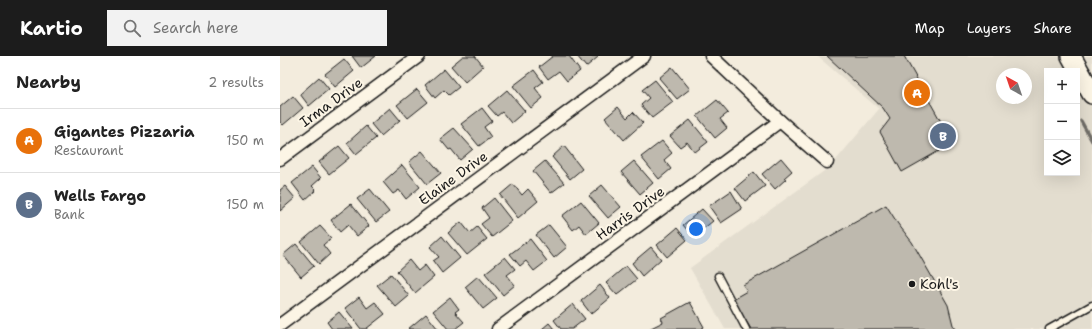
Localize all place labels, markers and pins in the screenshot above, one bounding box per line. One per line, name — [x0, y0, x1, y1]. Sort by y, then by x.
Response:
pin: A — [904, 78, 930, 108]
pin: B — [930, 121, 956, 151]
place label: Kohl's — [920, 275, 959, 293]
marker: Kohl's — [907, 279, 917, 289]

